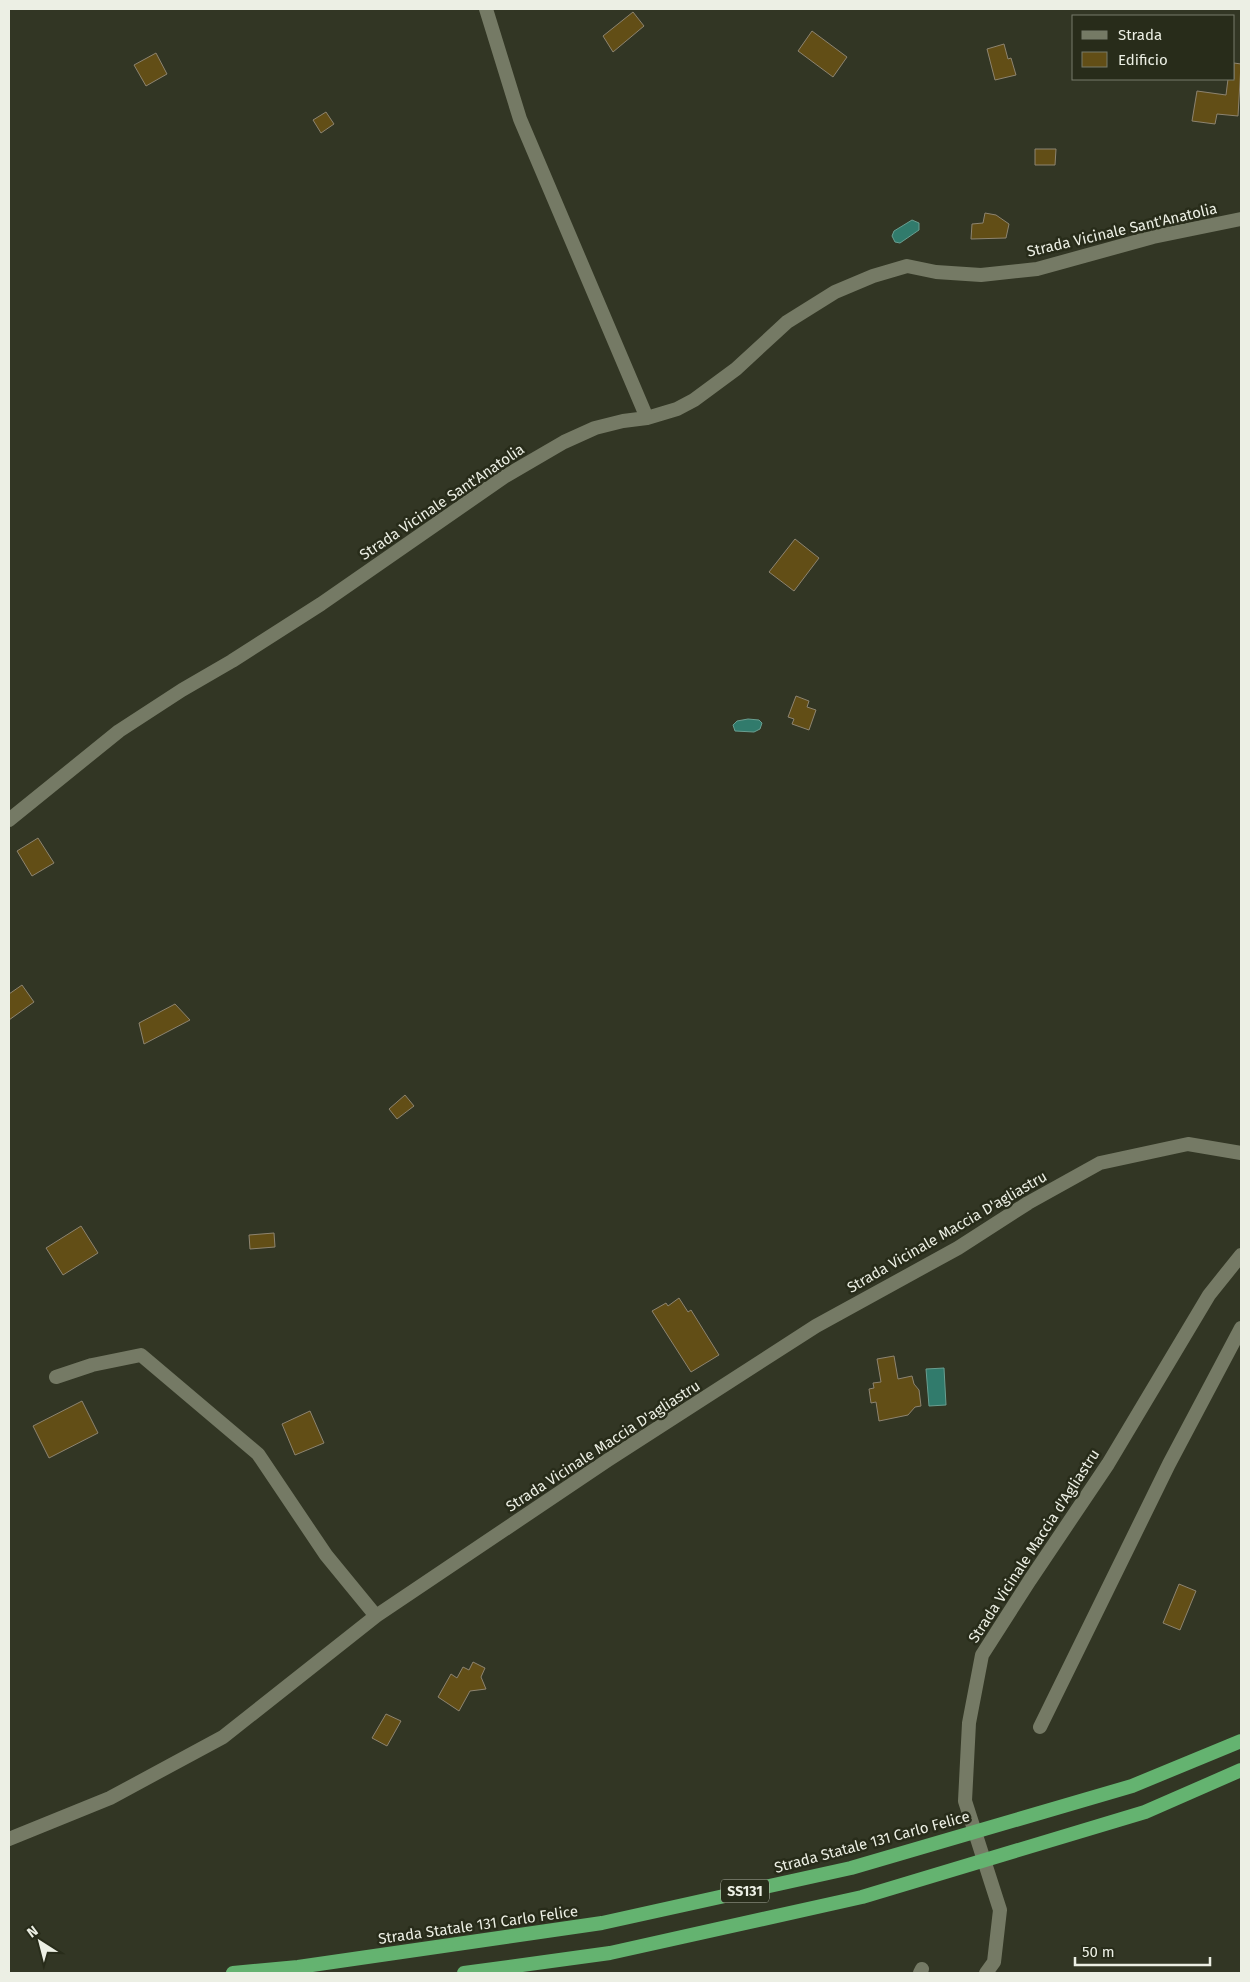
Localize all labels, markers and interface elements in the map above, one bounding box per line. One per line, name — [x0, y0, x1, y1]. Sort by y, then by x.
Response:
legend — [1072, 15, 1235, 80]
text: Strada — [1118, 26, 1162, 44]
text: Edificio — [1118, 51, 1168, 69]
street label: Strada Vicinale Sant'Anatolia — [1025, 199, 1219, 261]
street label: Strada Vicinale Sant'Anatolia — [356, 440, 528, 564]
street label: Strada Vicinale Maccia D'agliastru — [844, 1167, 1050, 1297]
street label: Strada Vicinale Maccia D'agliastru — [503, 1376, 703, 1516]
street label: Strada Vicinale Maccia d'Agliastru — [965, 1446, 1103, 1646]
street label: Strada Statale 131 Carlo Felice — [772, 1807, 972, 1877]
road number: SS131 — [721, 1880, 769, 1902]
street label: Strada Statale 131 Carlo Felice — [377, 1902, 579, 1948]
north arrow — [15, 1917, 65, 1967]
text: N — [24, 1922, 41, 1941]
scale bar — [1075, 1934, 1210, 1966]
text: 50 m — [1082, 1943, 1115, 1961]

